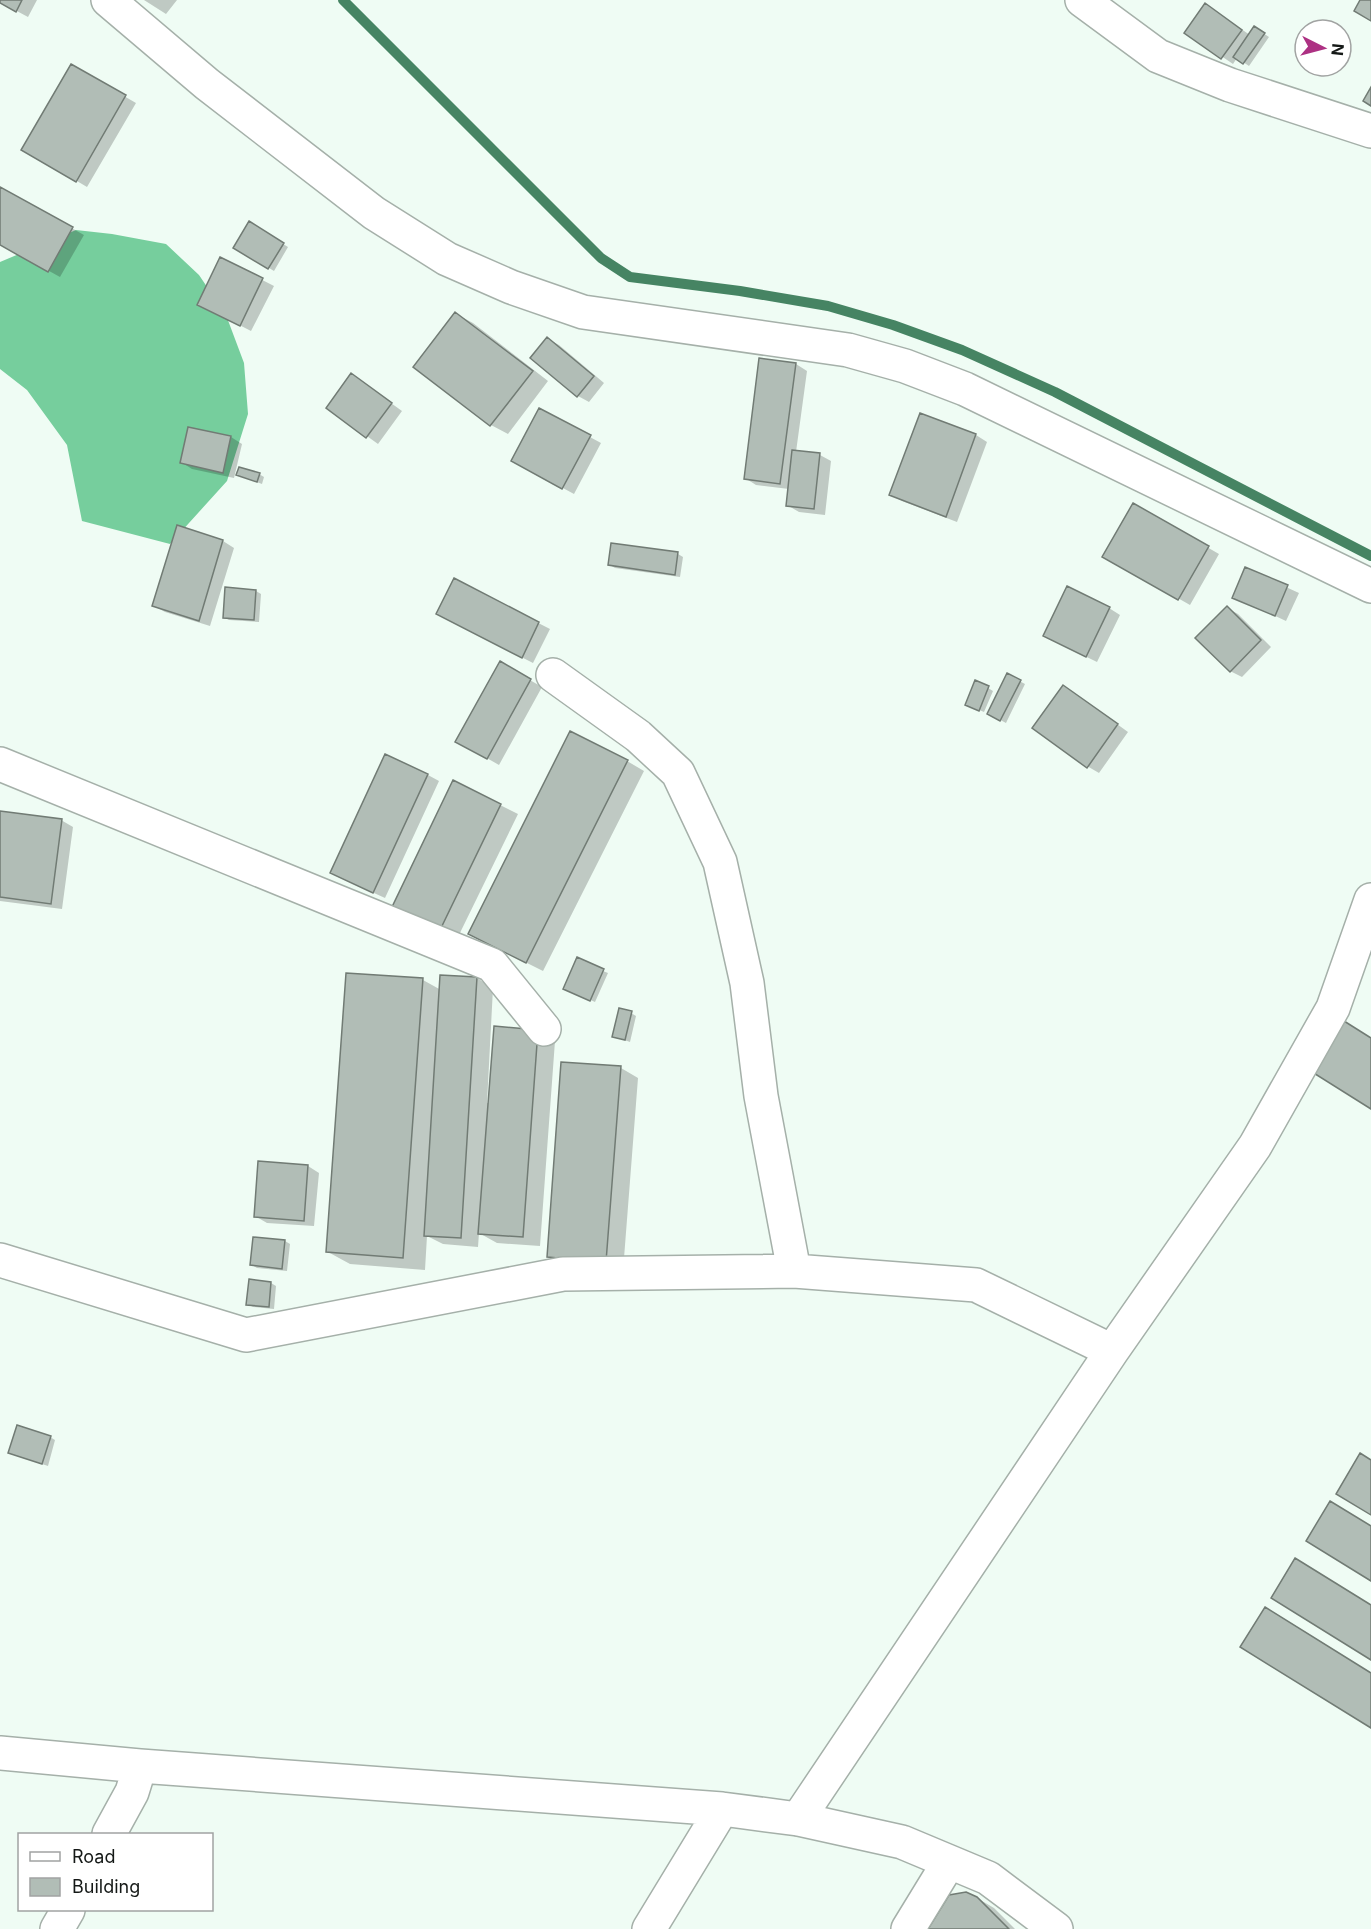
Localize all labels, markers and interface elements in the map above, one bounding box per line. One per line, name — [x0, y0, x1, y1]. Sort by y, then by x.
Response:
north arrow — [1293, 18, 1353, 78]
text: N — [1327, 42, 1349, 57]
legend — [18, 1833, 213, 1911]
text: Road — [72, 1846, 115, 1867]
text: Building — [72, 1876, 140, 1897]

